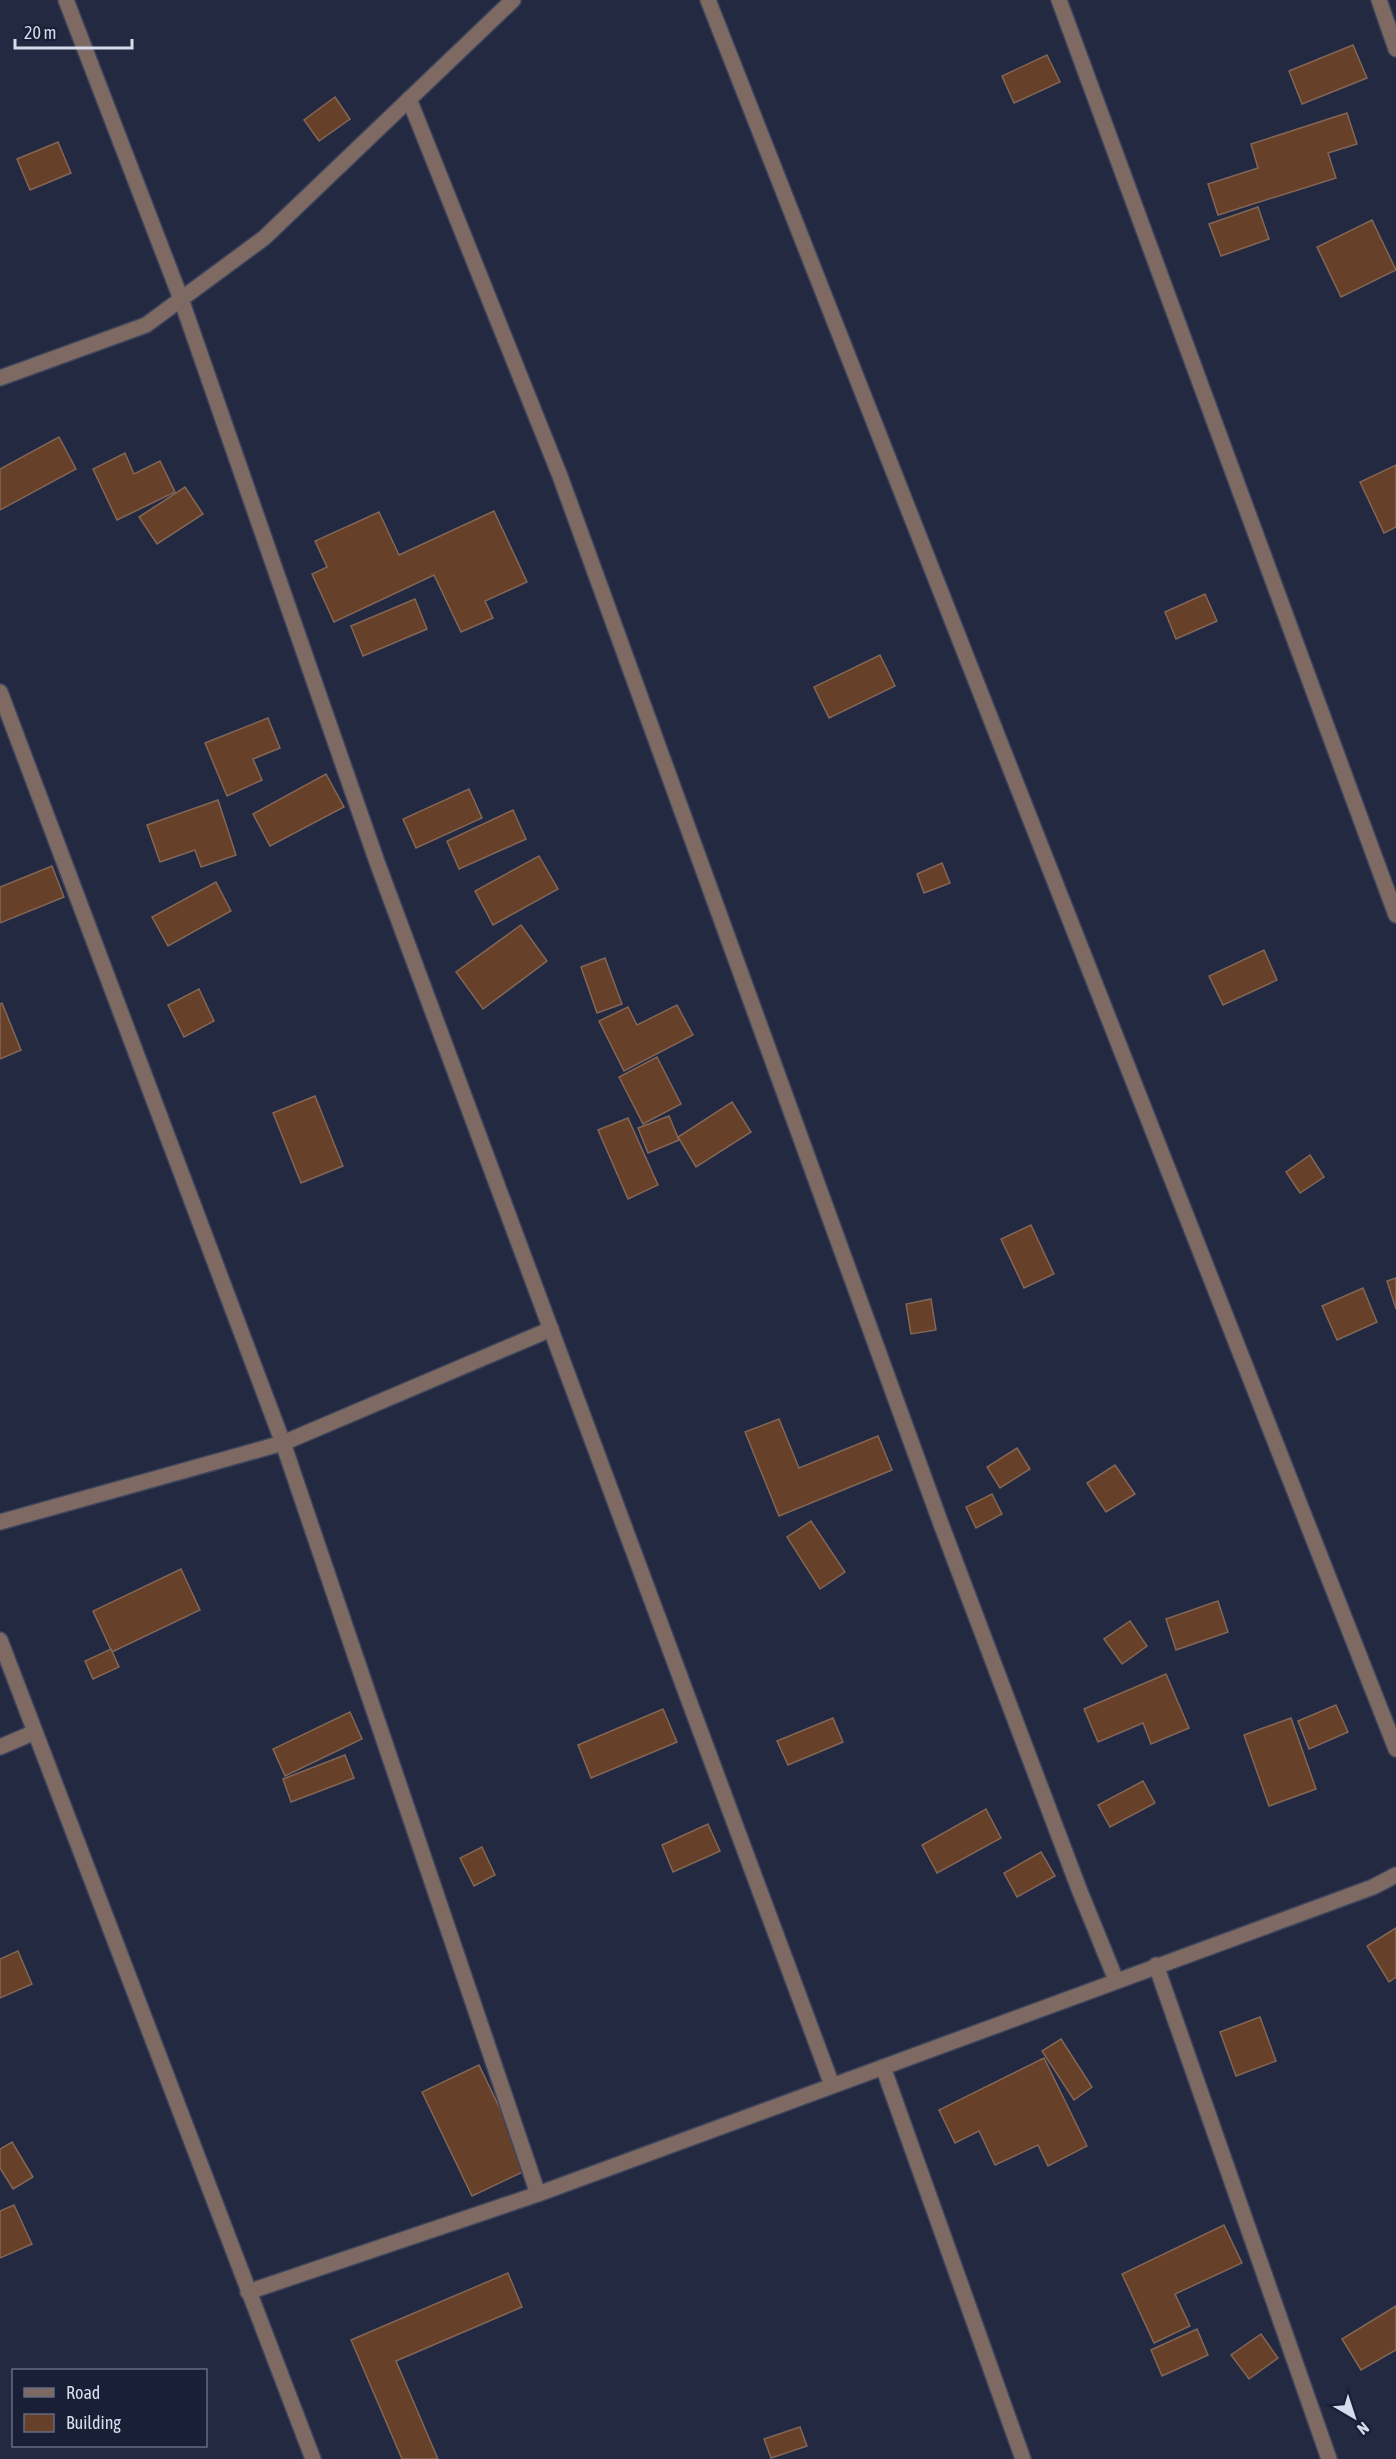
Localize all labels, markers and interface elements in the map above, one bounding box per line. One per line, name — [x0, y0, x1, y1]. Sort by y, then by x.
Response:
scale bar — [15, 12, 132, 50]
text: 20 m — [24, 22, 56, 43]
legend — [12, 2369, 207, 2447]
text: Road — [66, 2382, 100, 2403]
north arrow — [1324, 2387, 1384, 2447]
text: Building — [66, 2412, 121, 2433]
text: N — [1354, 2419, 1373, 2439]

